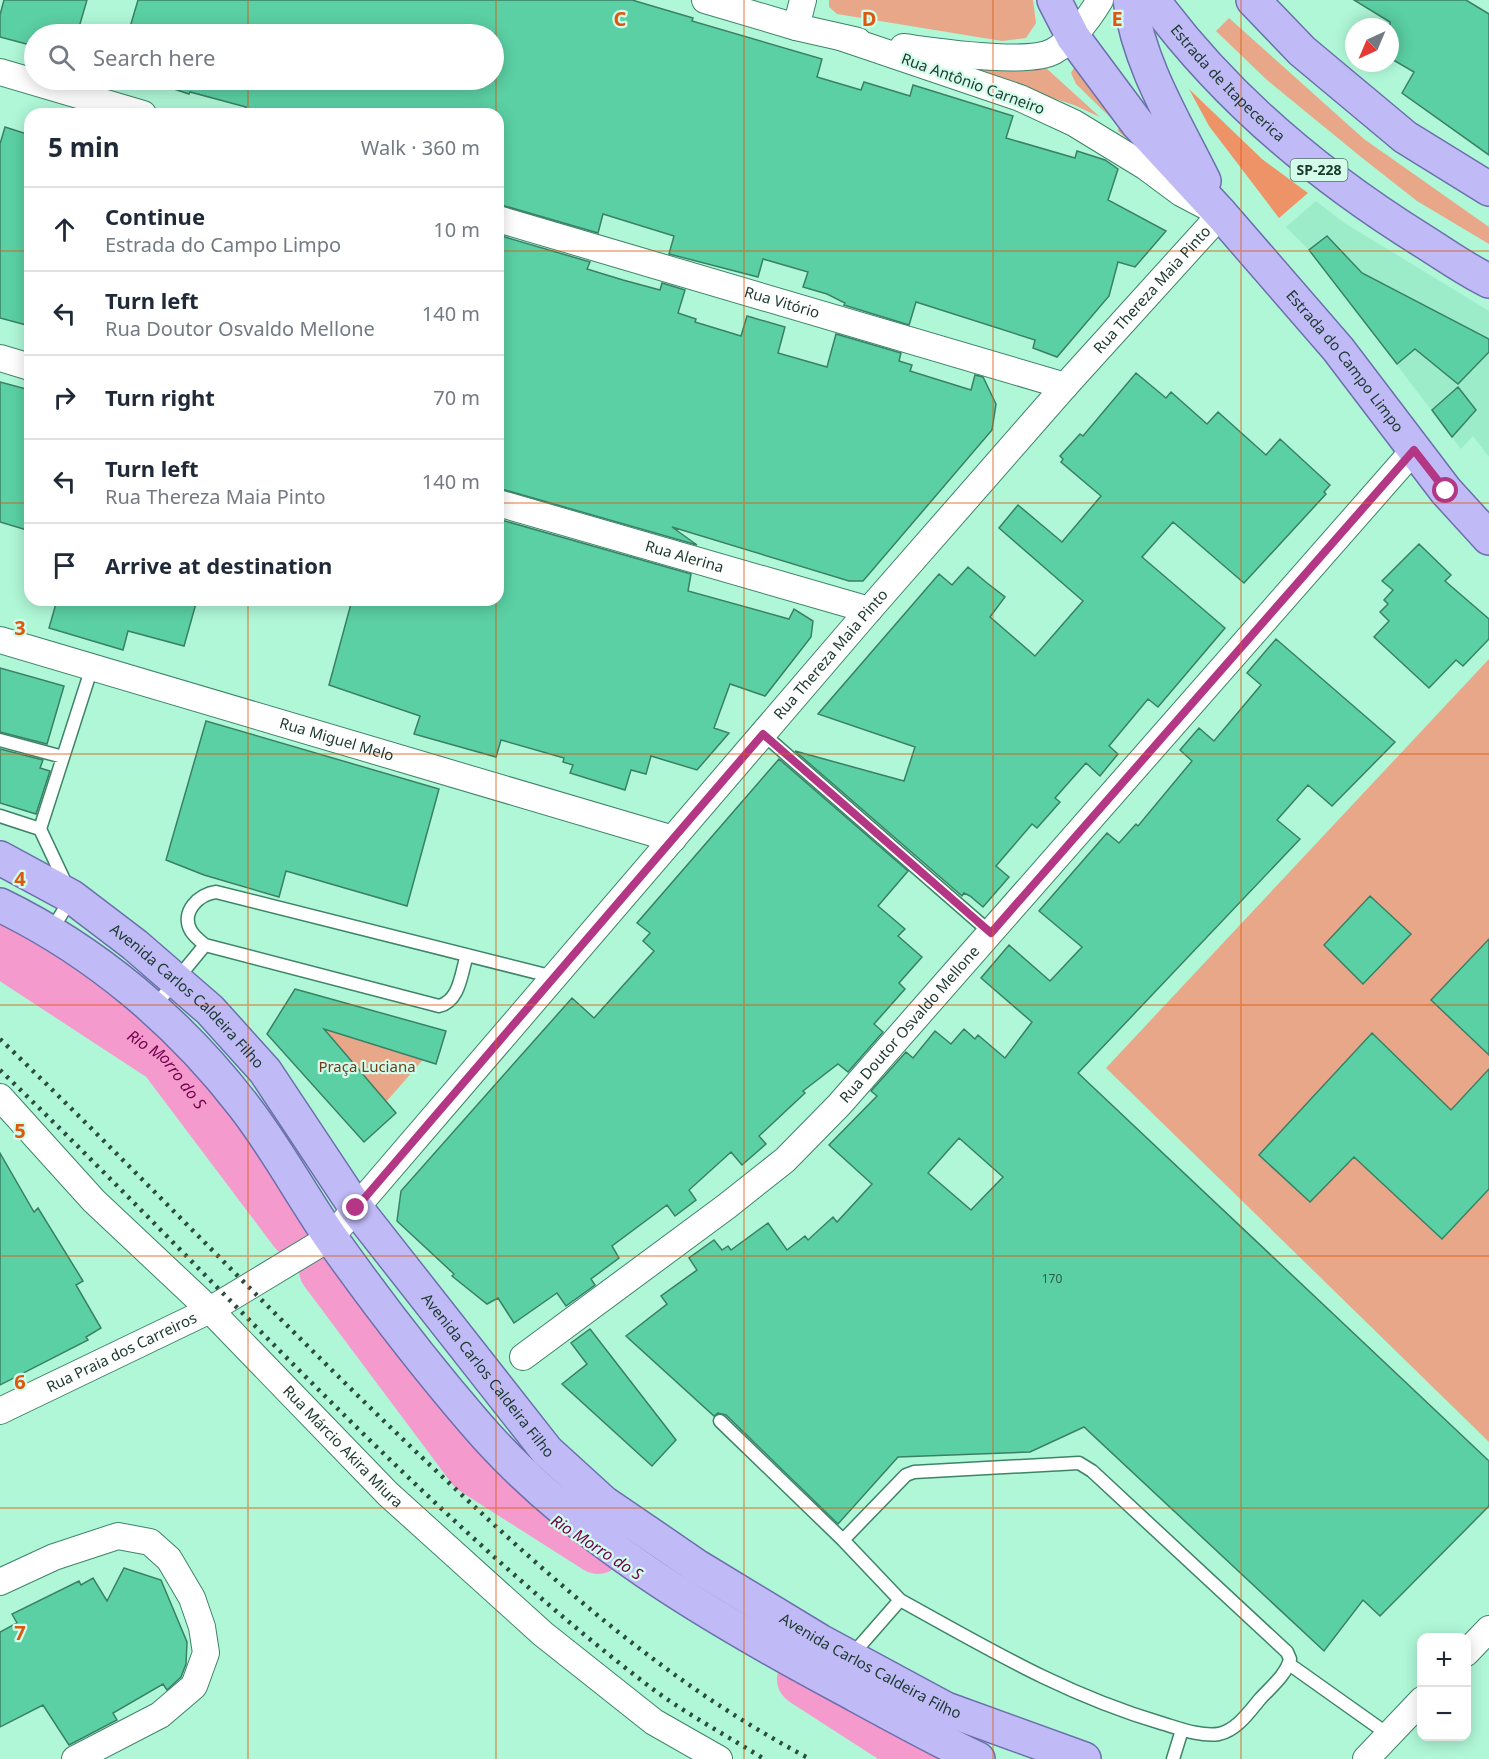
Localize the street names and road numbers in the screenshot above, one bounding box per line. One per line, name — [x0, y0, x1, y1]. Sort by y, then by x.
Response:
street label: Estrada de Itapecerica — [1167, 20, 1290, 145]
street label: Rua Antônio Carneiro — [899, 48, 1048, 118]
road number: SP-228 — [1290, 159, 1348, 181]
street label: Rua Thereza Maia Pinto — [1088, 221, 1215, 357]
street label: Rua Vitório — [742, 281, 822, 322]
street label: Estrada do Campo Limpo — [1282, 285, 1409, 436]
street label: Rua Alerina — [643, 535, 726, 577]
street label: Rua Thereza Maia Pinto — [769, 584, 892, 723]
street label: Rua Miguel Melo — [277, 712, 396, 765]
street label: Avenida Carlos Caldeira Filho — [106, 919, 269, 1072]
street label: Rua Doutor Osvaldo Mellone — [835, 941, 983, 1107]
street label: Avenida Carlos Caldeira Filho — [418, 1288, 559, 1462]
street label: Rua Praia dos Carreiros — [43, 1307, 200, 1396]
street label: Rua Márcio Akira Miura — [279, 1381, 408, 1512]
street label: Avenida Carlos Caldeira Filho — [776, 1608, 964, 1723]

